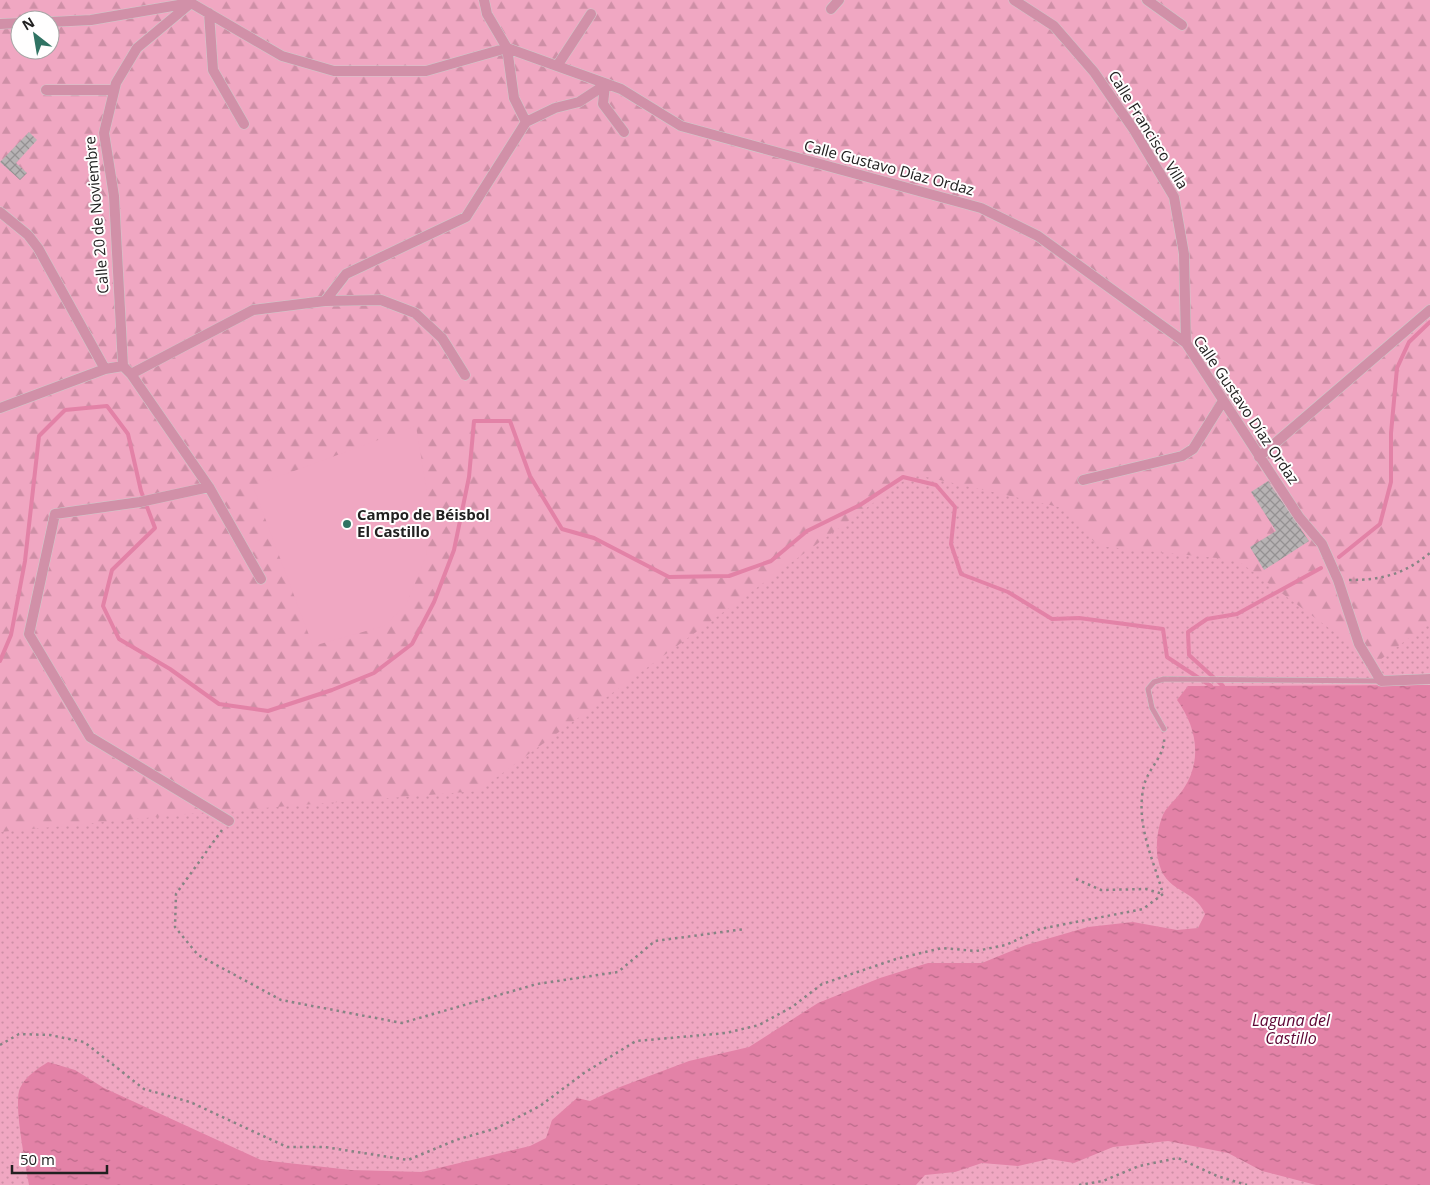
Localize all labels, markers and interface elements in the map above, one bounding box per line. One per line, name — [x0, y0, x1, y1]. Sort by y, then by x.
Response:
north arrow — [10, 10, 60, 60]
text: N — [18, 12, 38, 35]
street label: Calle Francisco Villa — [1104, 67, 1193, 192]
street label: Calle Gustavo Díaz Ordaz — [802, 135, 977, 199]
street label: Calle 20 de Noviembre — [79, 136, 113, 295]
street label: Calle Gustavo Díaz Ordaz — [1190, 331, 1304, 488]
place label: Campo de Béisbol El Castillo — [357, 504, 490, 541]
marker: Campo de Béisbol El Castillo — [341, 518, 353, 530]
water label: Laguna del Castillo — [1252, 1009, 1331, 1049]
scale bar — [12, 1142, 108, 1174]
text: 50 m — [20, 1149, 55, 1169]

